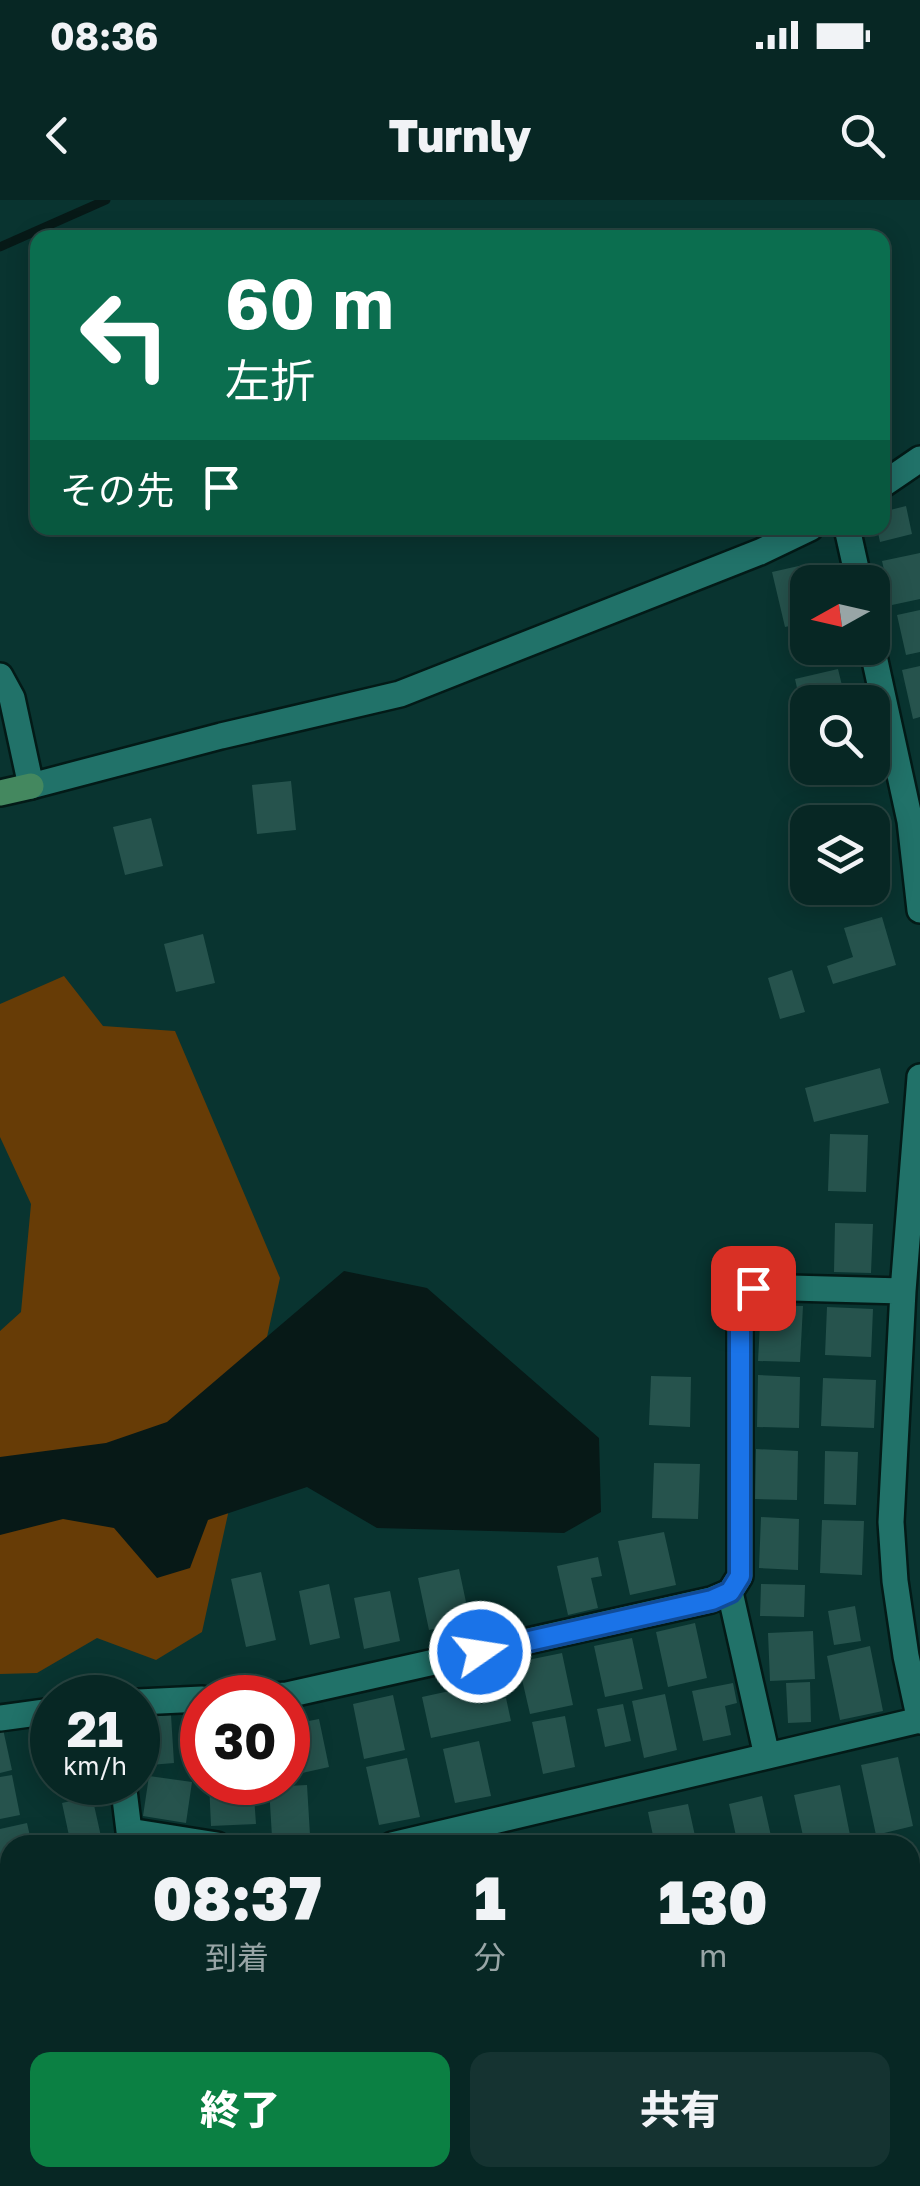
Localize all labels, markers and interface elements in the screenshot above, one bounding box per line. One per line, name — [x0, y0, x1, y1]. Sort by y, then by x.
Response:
text: 08:36 — [50, 13, 159, 58]
icon: back — [30, 108, 85, 163]
text: Turnly — [389, 108, 531, 162]
icon: search — [835, 108, 890, 163]
text: 60 m — [225, 260, 394, 344]
icon: left — [60, 270, 190, 400]
text: 左折 — [225, 353, 315, 407]
icon: arrive — [194, 460, 249, 515]
text: その先 — [60, 467, 174, 512]
north arrow — [790, 565, 890, 665]
map controls — [790, 565, 890, 905]
button: search — [790, 685, 890, 785]
button: layers — [790, 805, 890, 905]
pin — [711, 1246, 796, 1331]
icon: arrive — [726, 1261, 781, 1316]
position arrow — [428, 1600, 532, 1704]
speed limit sign: 30 — [180, 1675, 310, 1805]
text: 21 — [67, 1698, 123, 1758]
text: km/h — [63, 1750, 127, 1781]
text: 08:37 — [152, 1861, 322, 1933]
text: 1 — [474, 1861, 506, 1933]
text: 130 — [659, 1865, 768, 1937]
text: m — [699, 1936, 727, 1974]
text: 到着 — [205, 1938, 269, 1976]
text: 分 — [474, 1938, 506, 1976]
button: 終了 — [30, 2052, 450, 2167]
button: 共有 — [470, 2052, 890, 2167]

